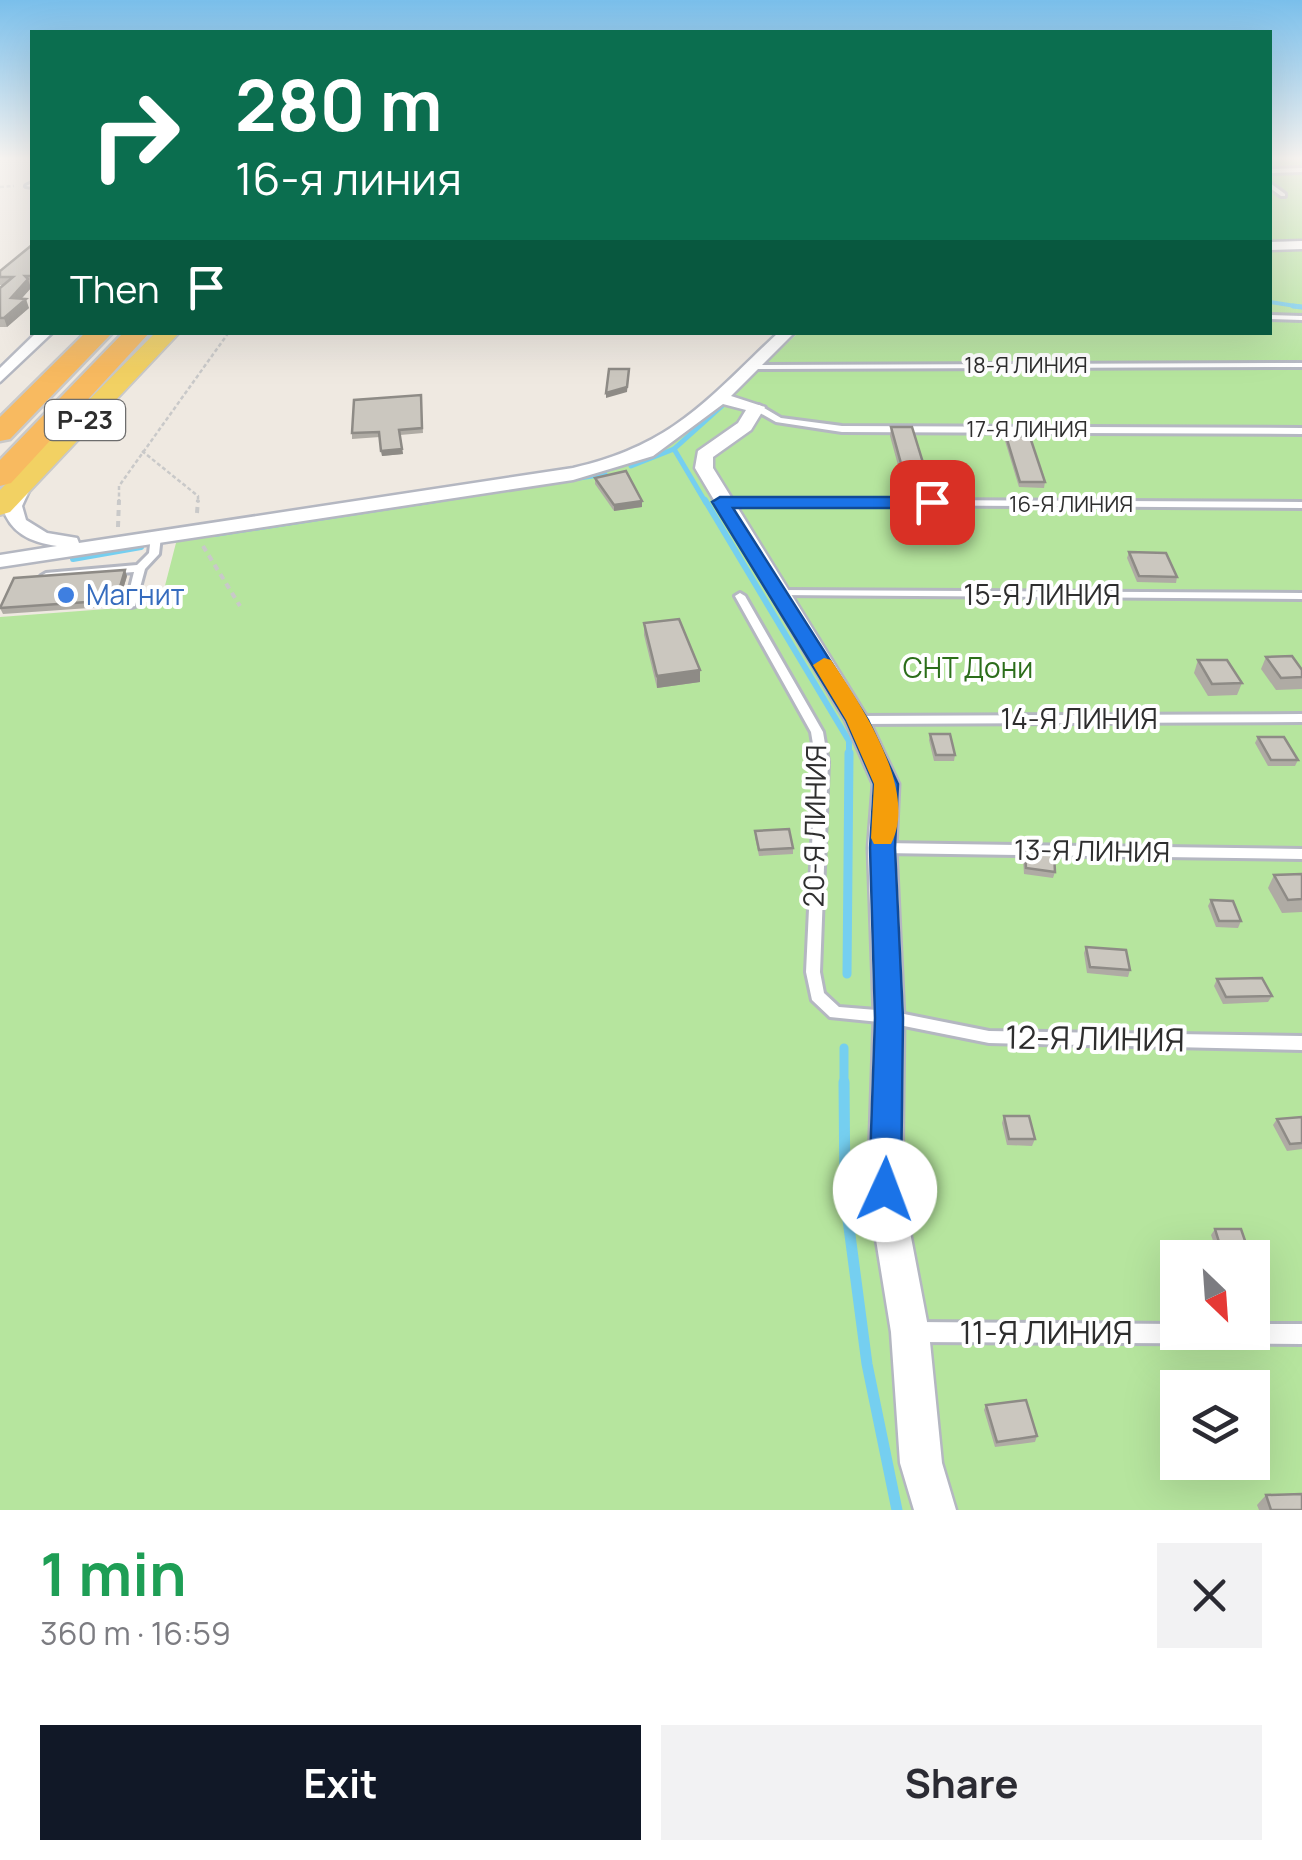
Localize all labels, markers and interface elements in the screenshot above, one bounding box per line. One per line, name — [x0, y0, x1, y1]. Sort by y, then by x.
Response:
text: 280 m — [235, 56, 443, 152]
icon: right — [70, 70, 200, 200]
text: 16-я линия — [235, 147, 462, 209]
icon: arrive — [179, 260, 234, 315]
text: Then — [70, 262, 159, 314]
street label: 18-Я ЛИНИЯ — [964, 350, 1088, 380]
road number: Р-23 — [45, 400, 125, 440]
street label: 17-Я ЛИНИЯ — [966, 414, 1088, 444]
pin — [890, 460, 975, 545]
icon: arrive — [905, 475, 960, 530]
street label: 16-Я ЛИНИЯ — [1009, 489, 1133, 519]
place label: Магнит — [86, 575, 185, 613]
street label: 15-Я ЛИНИЯ — [964, 575, 1120, 613]
marker: Магнит — [55, 584, 77, 606]
park label: СНТ Дони — [903, 648, 1033, 686]
street label: 14-Я ЛИНИЯ — [1000, 699, 1158, 737]
street label: 20-Я ЛИНИЯ — [794, 744, 834, 908]
street label: 13-Я ЛИНИЯ — [1014, 830, 1170, 870]
street label: 12-Я ЛИНИЯ — [1005, 1014, 1185, 1062]
position arrow — [833, 1138, 937, 1242]
north arrow — [1160, 1240, 1270, 1350]
map controls — [1160, 1240, 1270, 1480]
street label: 11-Я ЛИНИЯ — [959, 1310, 1133, 1354]
button: layers — [1160, 1370, 1270, 1480]
text: 1 min — [40, 1532, 187, 1614]
button: close — [1157, 1543, 1262, 1648]
text: 360 m · 16:59 — [40, 1611, 231, 1655]
button: Exit — [40, 1725, 641, 1840]
button: Share — [661, 1725, 1262, 1840]

